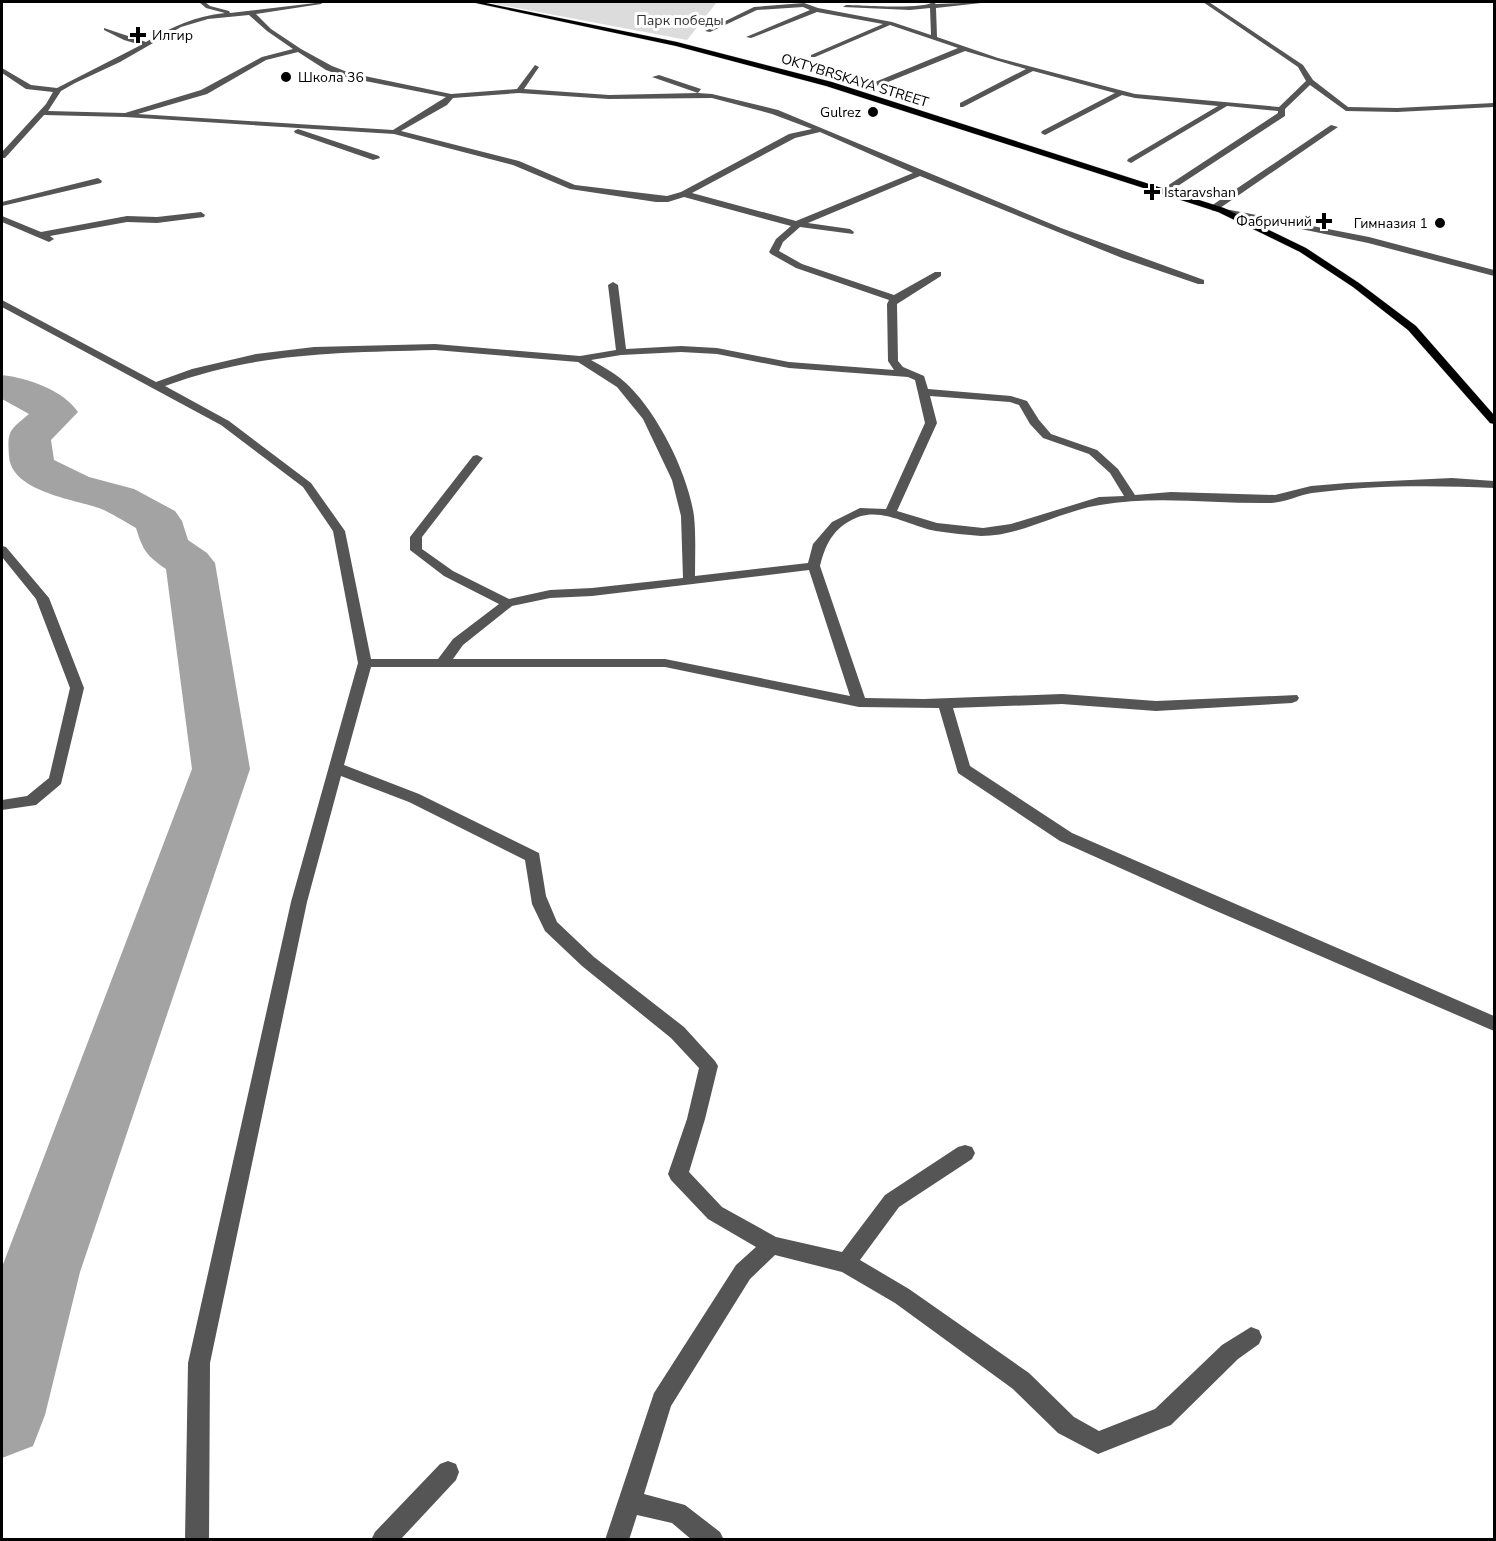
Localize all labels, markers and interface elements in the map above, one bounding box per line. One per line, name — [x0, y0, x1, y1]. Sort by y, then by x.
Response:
park label: Парк победы — [636, 11, 724, 30]
marker: Илгир — [129, 26, 147, 44]
place label: Илгир — [152, 26, 193, 45]
street label: OKTYBRSKAYA STREET — [779, 49, 931, 112]
place label: Школа 36 — [298, 68, 364, 87]
marker: Школа 36 — [279, 70, 293, 84]
place label: Gulrez — [820, 103, 862, 122]
marker: Gulrez — [866, 105, 880, 119]
place label: Istaravshan — [1164, 183, 1236, 202]
marker: Istaravshan — [1145, 185, 1159, 199]
place label: Фабричний — [1236, 212, 1312, 231]
marker: Фабричний — [1317, 214, 1331, 228]
place label: Гимназия 1 — [1354, 214, 1428, 233]
marker: Гимназия 1 — [1433, 216, 1447, 230]

